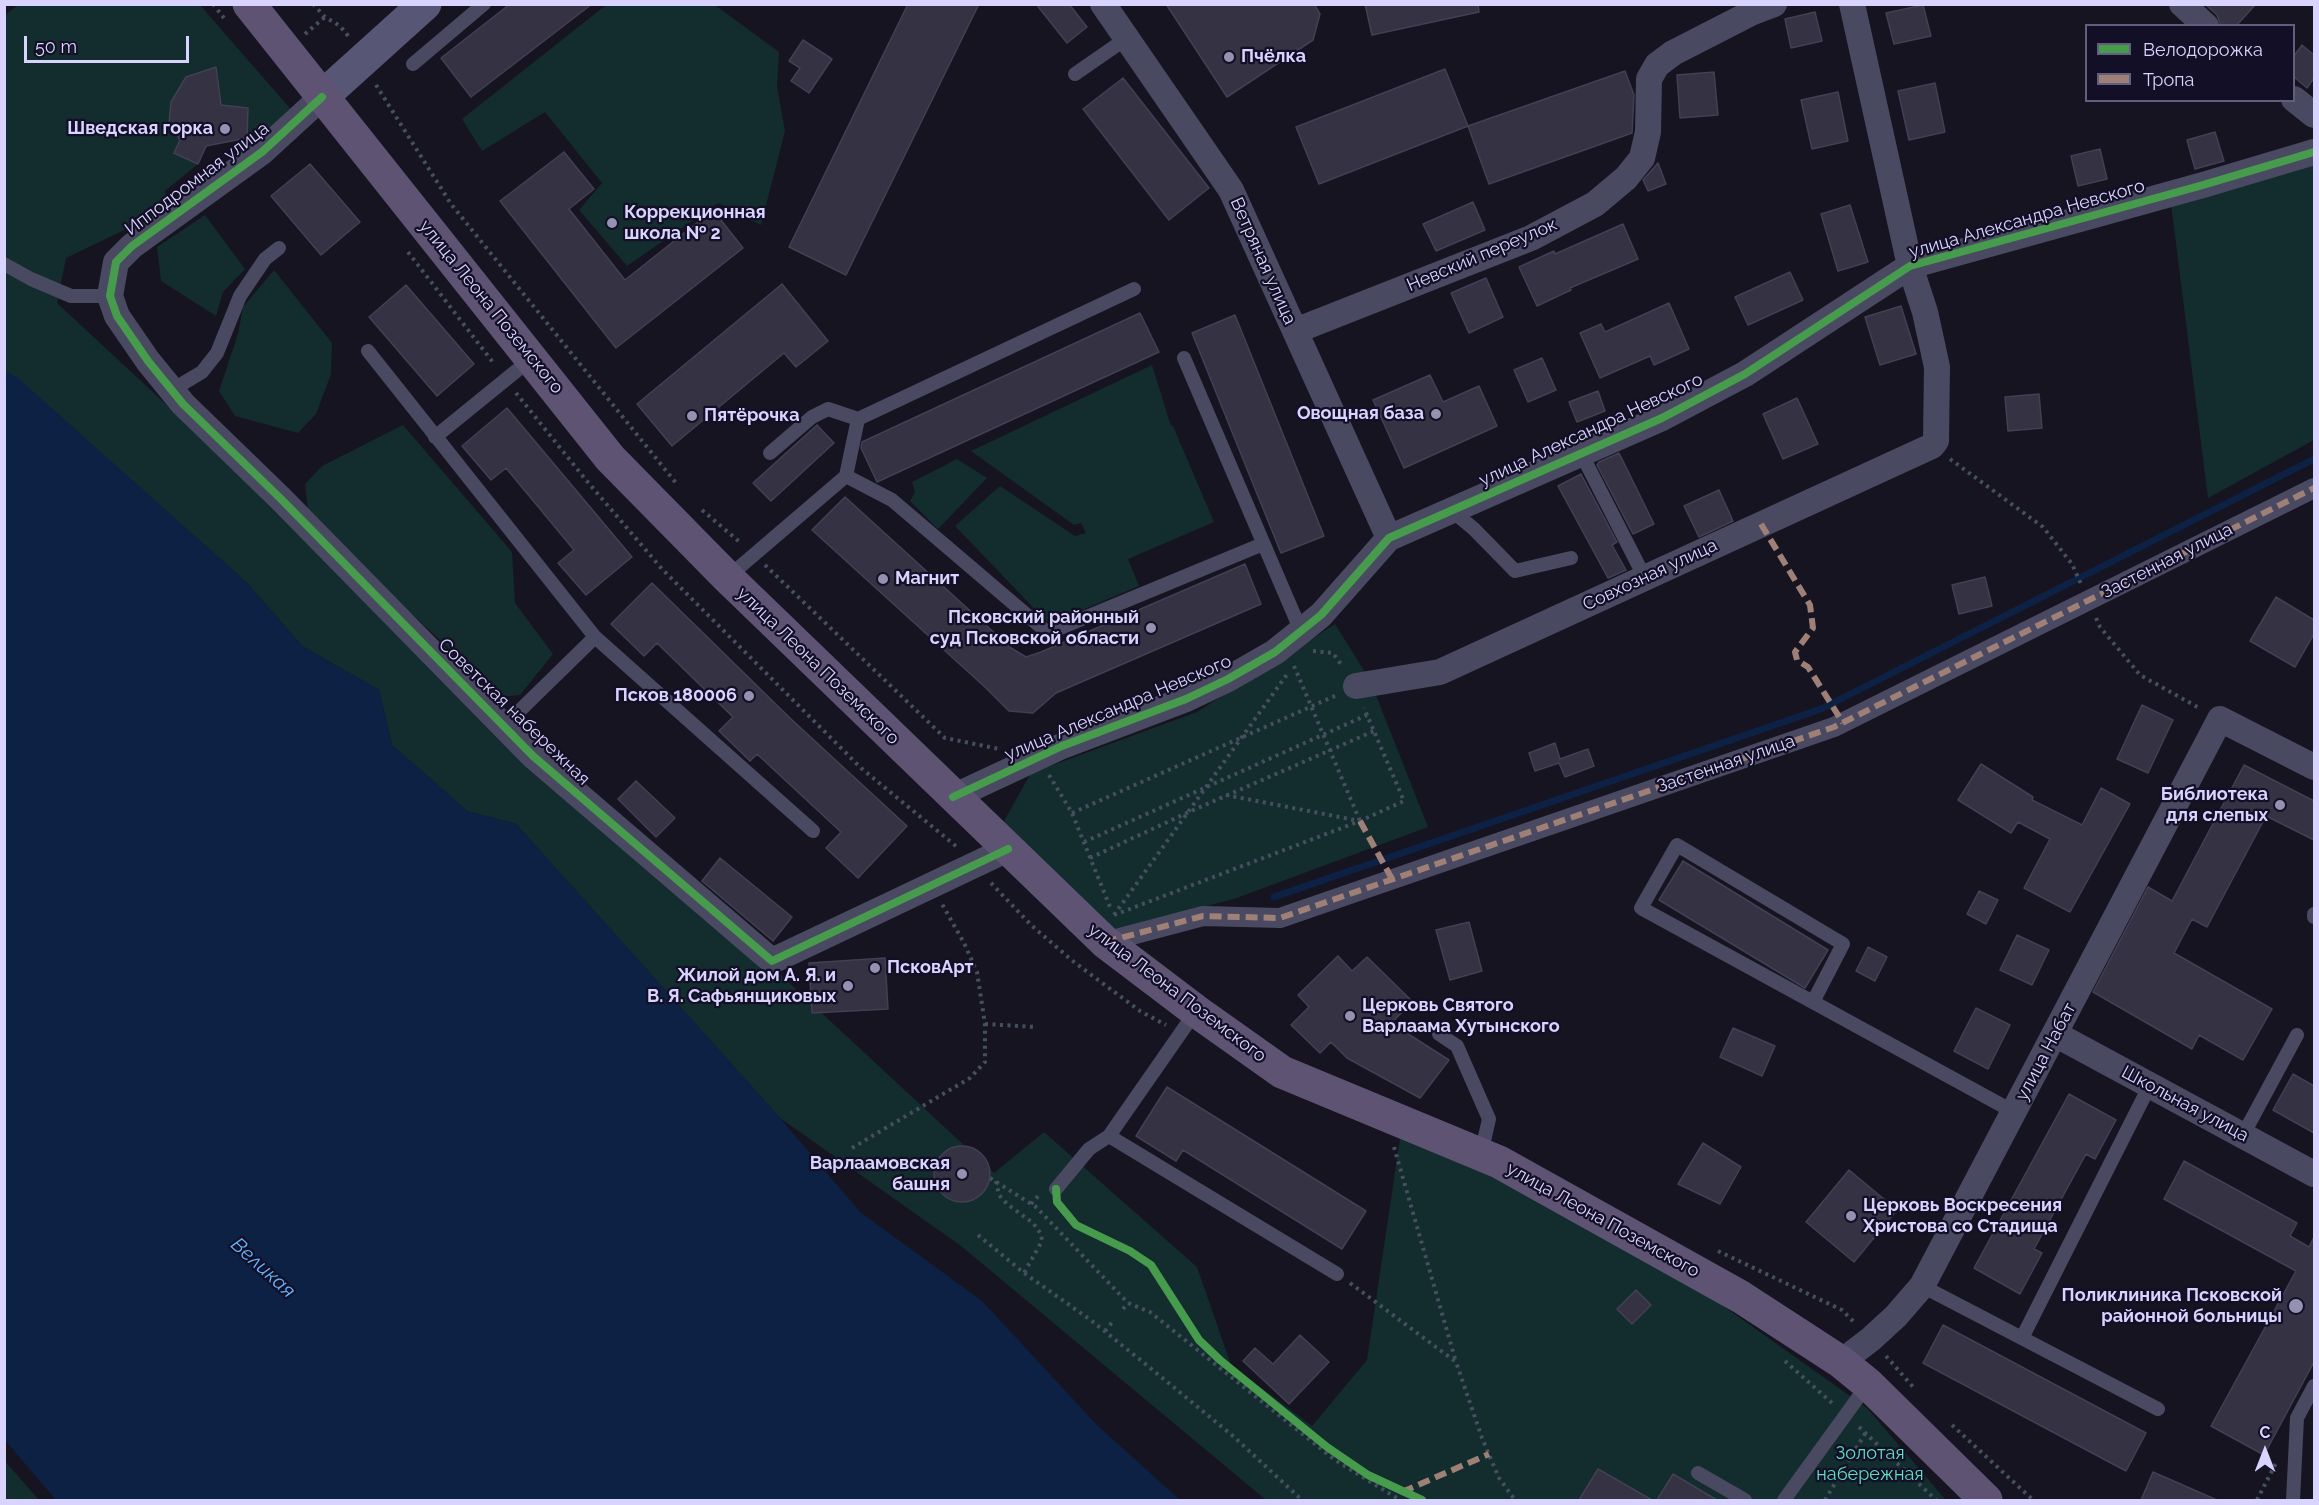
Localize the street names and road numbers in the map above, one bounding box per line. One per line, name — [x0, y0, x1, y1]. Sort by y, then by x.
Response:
street label: Ипподромная улица — [121, 118, 273, 240]
street label: улица Александра Невского — [1907, 175, 2147, 263]
street label: Ветряная улица — [1225, 194, 1301, 328]
street label: Невский переулок — [1404, 214, 1560, 296]
street label: улица Леона Поземского — [414, 216, 568, 398]
street label: улица Александра Невского — [1476, 369, 1706, 491]
street label: Застенная улица — [2098, 519, 2236, 603]
street label: Совхозная улица — [1579, 534, 1721, 616]
street label: улица Леона Поземского — [732, 583, 904, 749]
street label: Советская набережная — [434, 634, 594, 790]
street label: улица Александра Невского — [1001, 650, 1235, 766]
street label: Застенная улица — [1654, 730, 1798, 798]
street label: улица Леона Поземского — [1084, 919, 1270, 1067]
street label: улица Набат — [2011, 999, 2081, 1105]
street label: Школьная улица — [2118, 1061, 2252, 1147]
street label: улица Леона Поземского — [1503, 1158, 1703, 1282]

